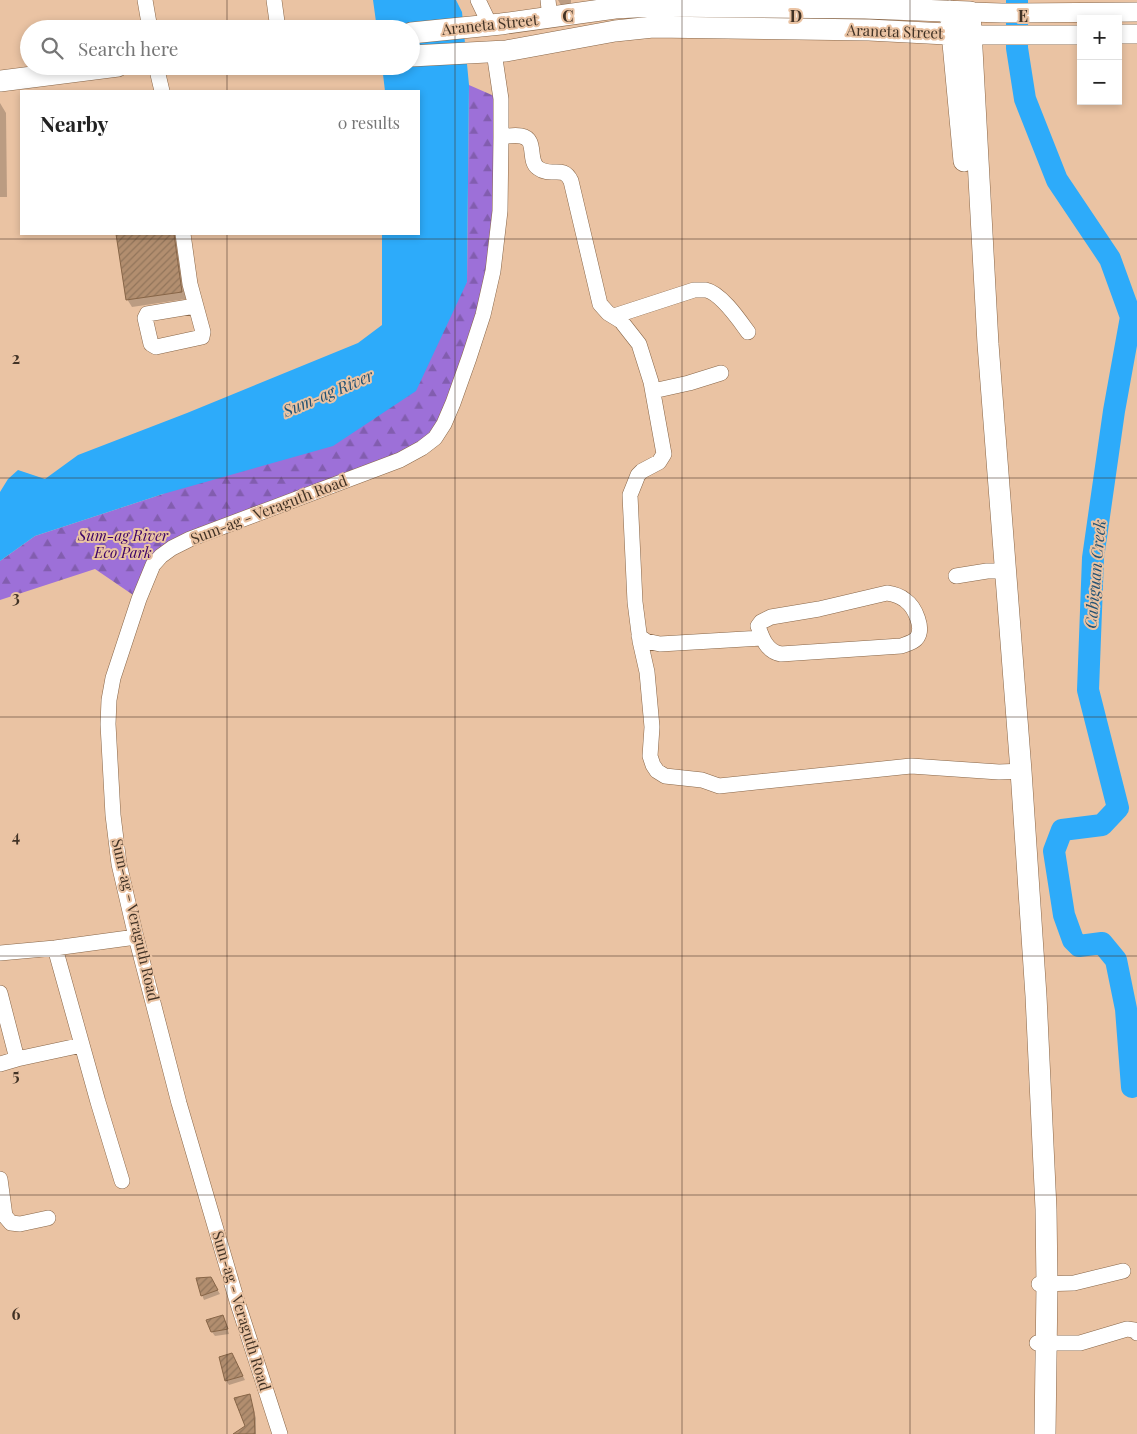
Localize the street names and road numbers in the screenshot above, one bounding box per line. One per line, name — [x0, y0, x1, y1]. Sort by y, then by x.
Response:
street label: Araneta Street — [440, 9, 540, 39]
street label: Araneta Street — [845, 19, 944, 43]
street label: Sum-ag - Veraguth Road — [187, 470, 350, 548]
street label: Sum-ag - Veraguth Road — [108, 837, 164, 1003]
street label: Sum-ag - Veraguth Road — [208, 1228, 276, 1393]

